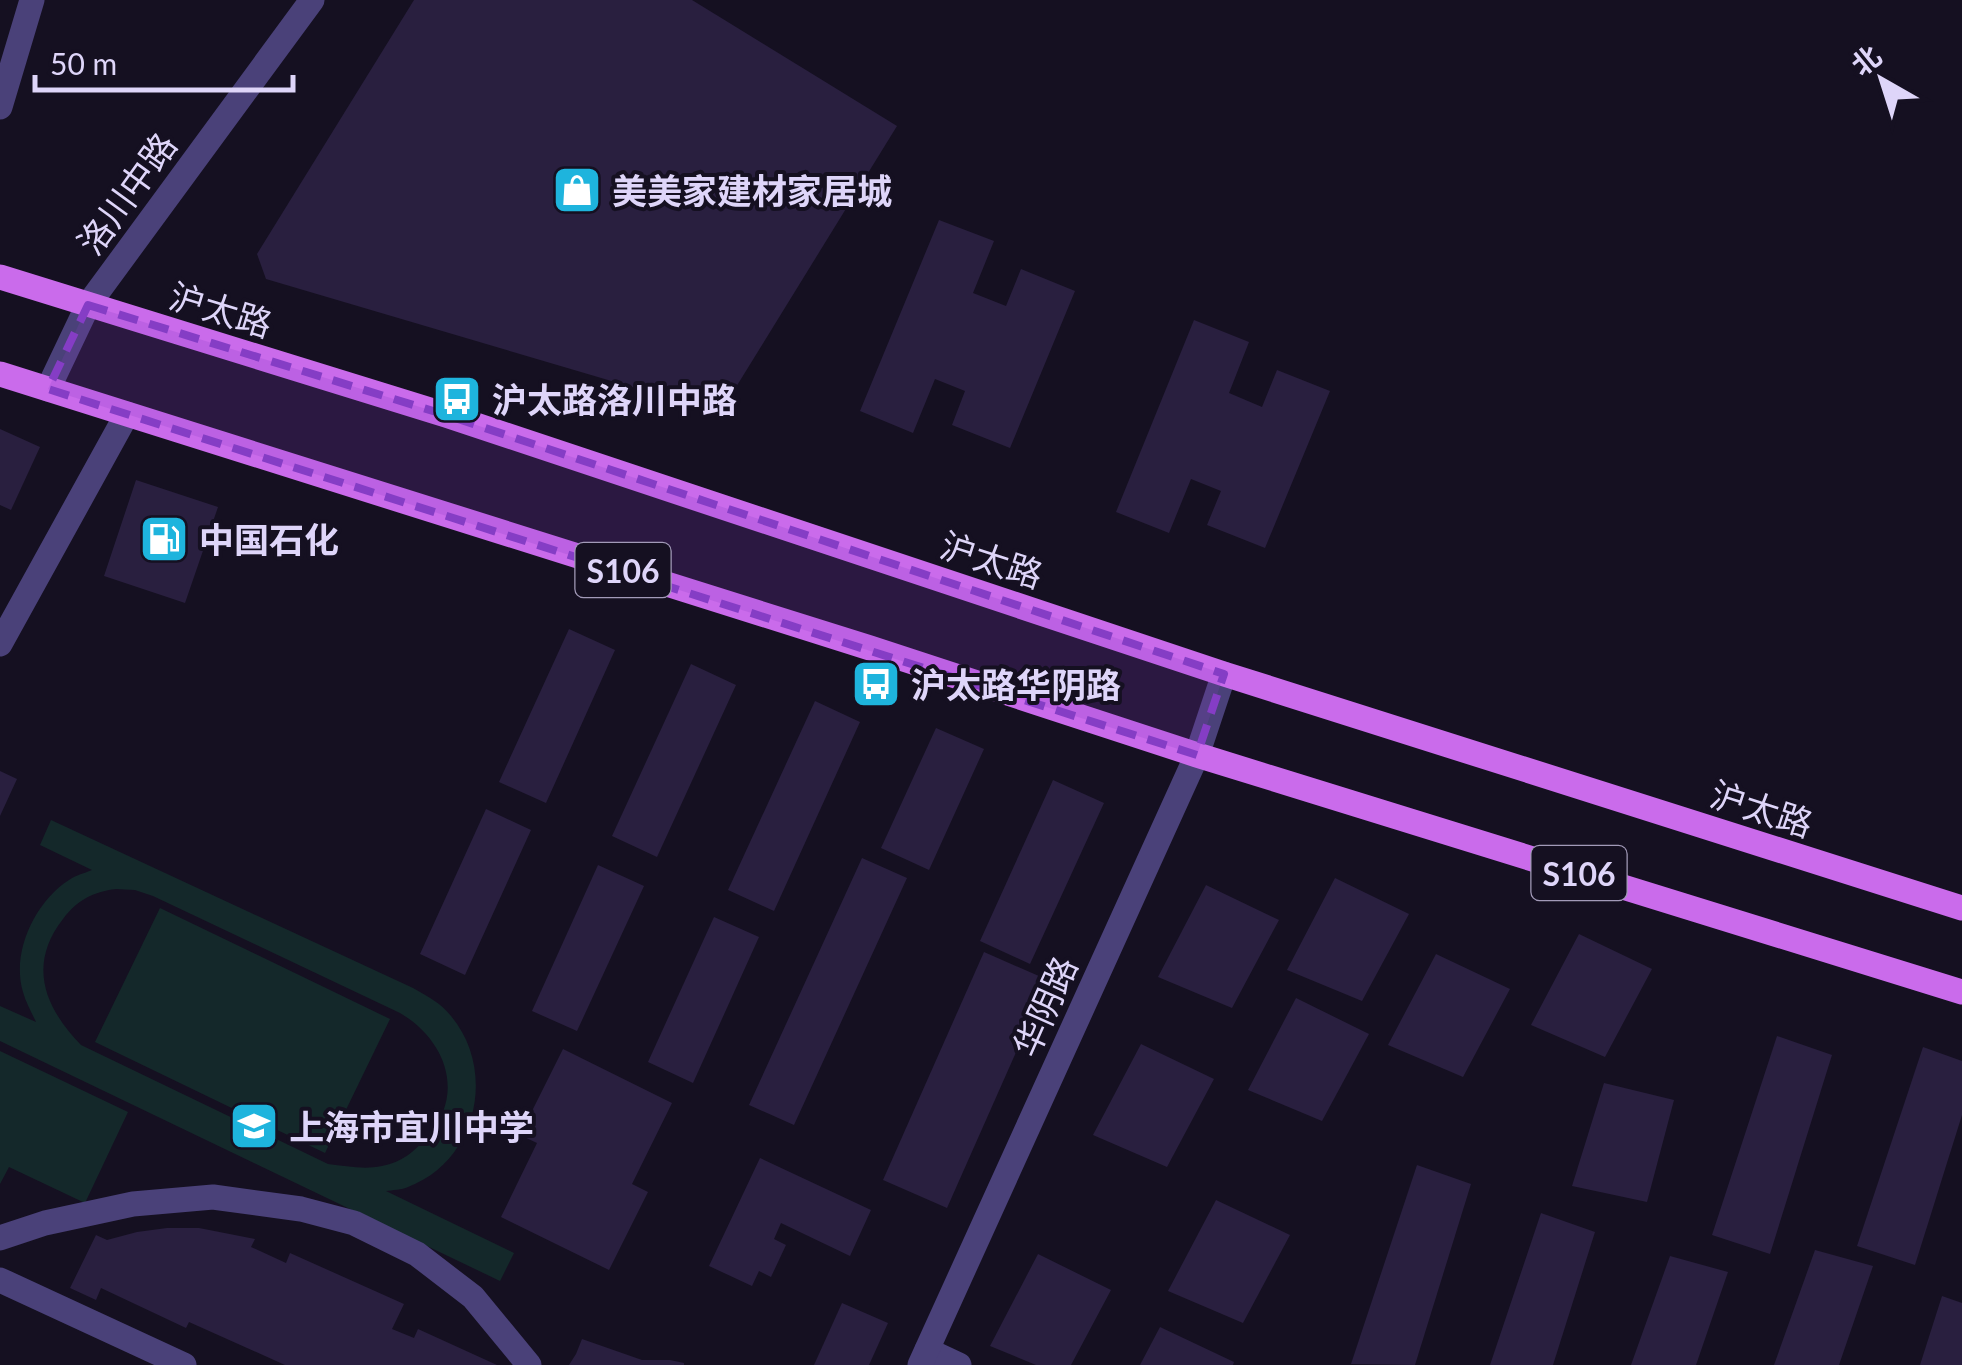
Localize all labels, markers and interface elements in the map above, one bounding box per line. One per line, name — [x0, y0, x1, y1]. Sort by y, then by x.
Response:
scale bar — [35, 30, 292, 92]
north arrow — [1832, 30, 1932, 130]
text: 北 — [1844, 38, 1887, 82]
text: 50 m — [50, 45, 117, 81]
street label: 洛川中路 — [68, 124, 184, 262]
shop icon: 美美家建材家居城 — [551, 164, 603, 216]
place label: 美美家建材家居城 — [612, 169, 892, 211]
street label: 沪太路 — [165, 274, 277, 344]
bus stop icon: 沪太路洛川中路 — [431, 373, 483, 425]
place label: 沪太路洛川中路 — [492, 378, 737, 420]
fuel station icon: 中国石化 — [138, 513, 190, 565]
place label: 中国石化 — [199, 518, 339, 560]
street label: 沪太路 — [936, 523, 1048, 595]
road number: S106 — [576, 543, 670, 597]
bus stop icon: 沪太路华阴路 — [850, 658, 902, 710]
place label: 沪太路华阴路 — [911, 663, 1121, 705]
street label: 沪太路 — [1706, 772, 1818, 844]
road number: S106 — [1532, 846, 1626, 900]
street label: 华阴路 — [1003, 949, 1085, 1063]
school or university icon: 上海市宜川中学 — [228, 1100, 280, 1152]
place label: 上海市宜川中学 — [289, 1105, 534, 1147]

